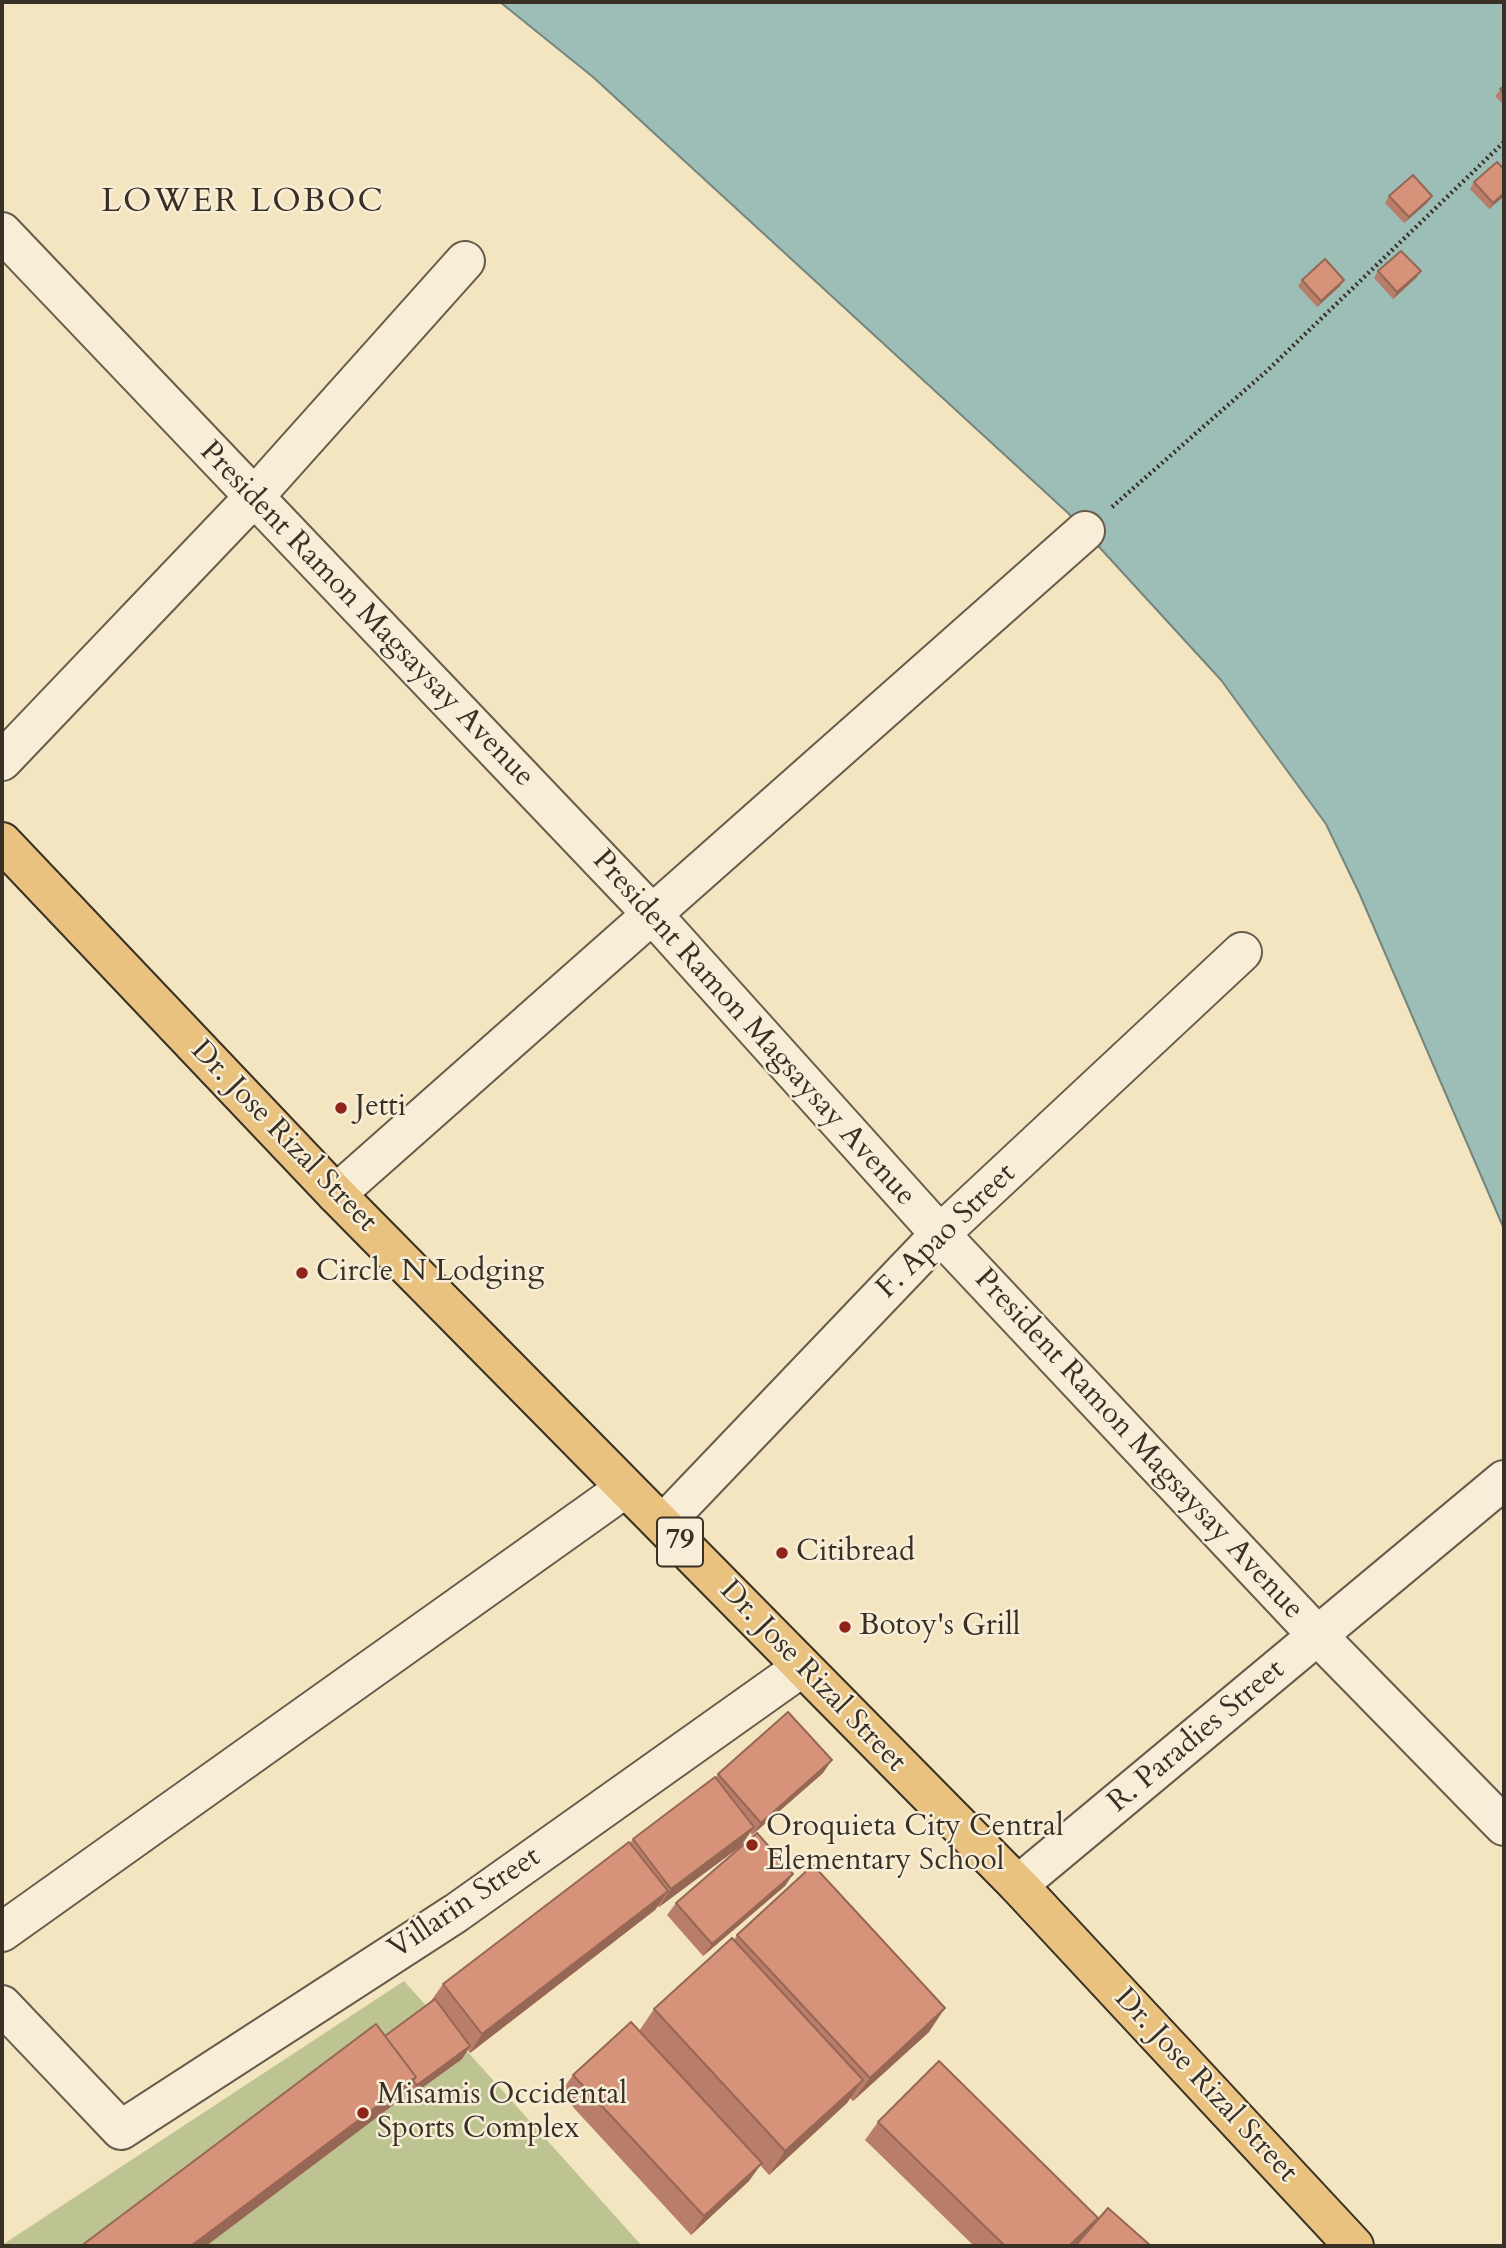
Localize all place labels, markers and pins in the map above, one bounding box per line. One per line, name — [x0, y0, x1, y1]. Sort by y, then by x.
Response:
place label: Jetti — [355, 1090, 406, 1126]
marker: Jetti — [333, 1100, 349, 1116]
place label: Circle N Lodging — [316, 1255, 544, 1291]
marker: Circle N Lodging — [294, 1265, 310, 1281]
place label: Citibread — [796, 1535, 915, 1571]
marker: Citibread — [774, 1545, 790, 1561]
place label: Botoy's Grill — [859, 1609, 1020, 1645]
marker: Botoy's Grill — [837, 1619, 853, 1635]
place label: Oroquieta City Central Elementary School — [766, 1810, 1064, 1881]
marker: Oroquieta City Central Elementary School — [744, 1837, 760, 1853]
place label: Misamis Occidental Sports Complex — [377, 2078, 627, 2148]
marker: Misamis Occidental Sports Complex — [355, 2105, 371, 2121]

